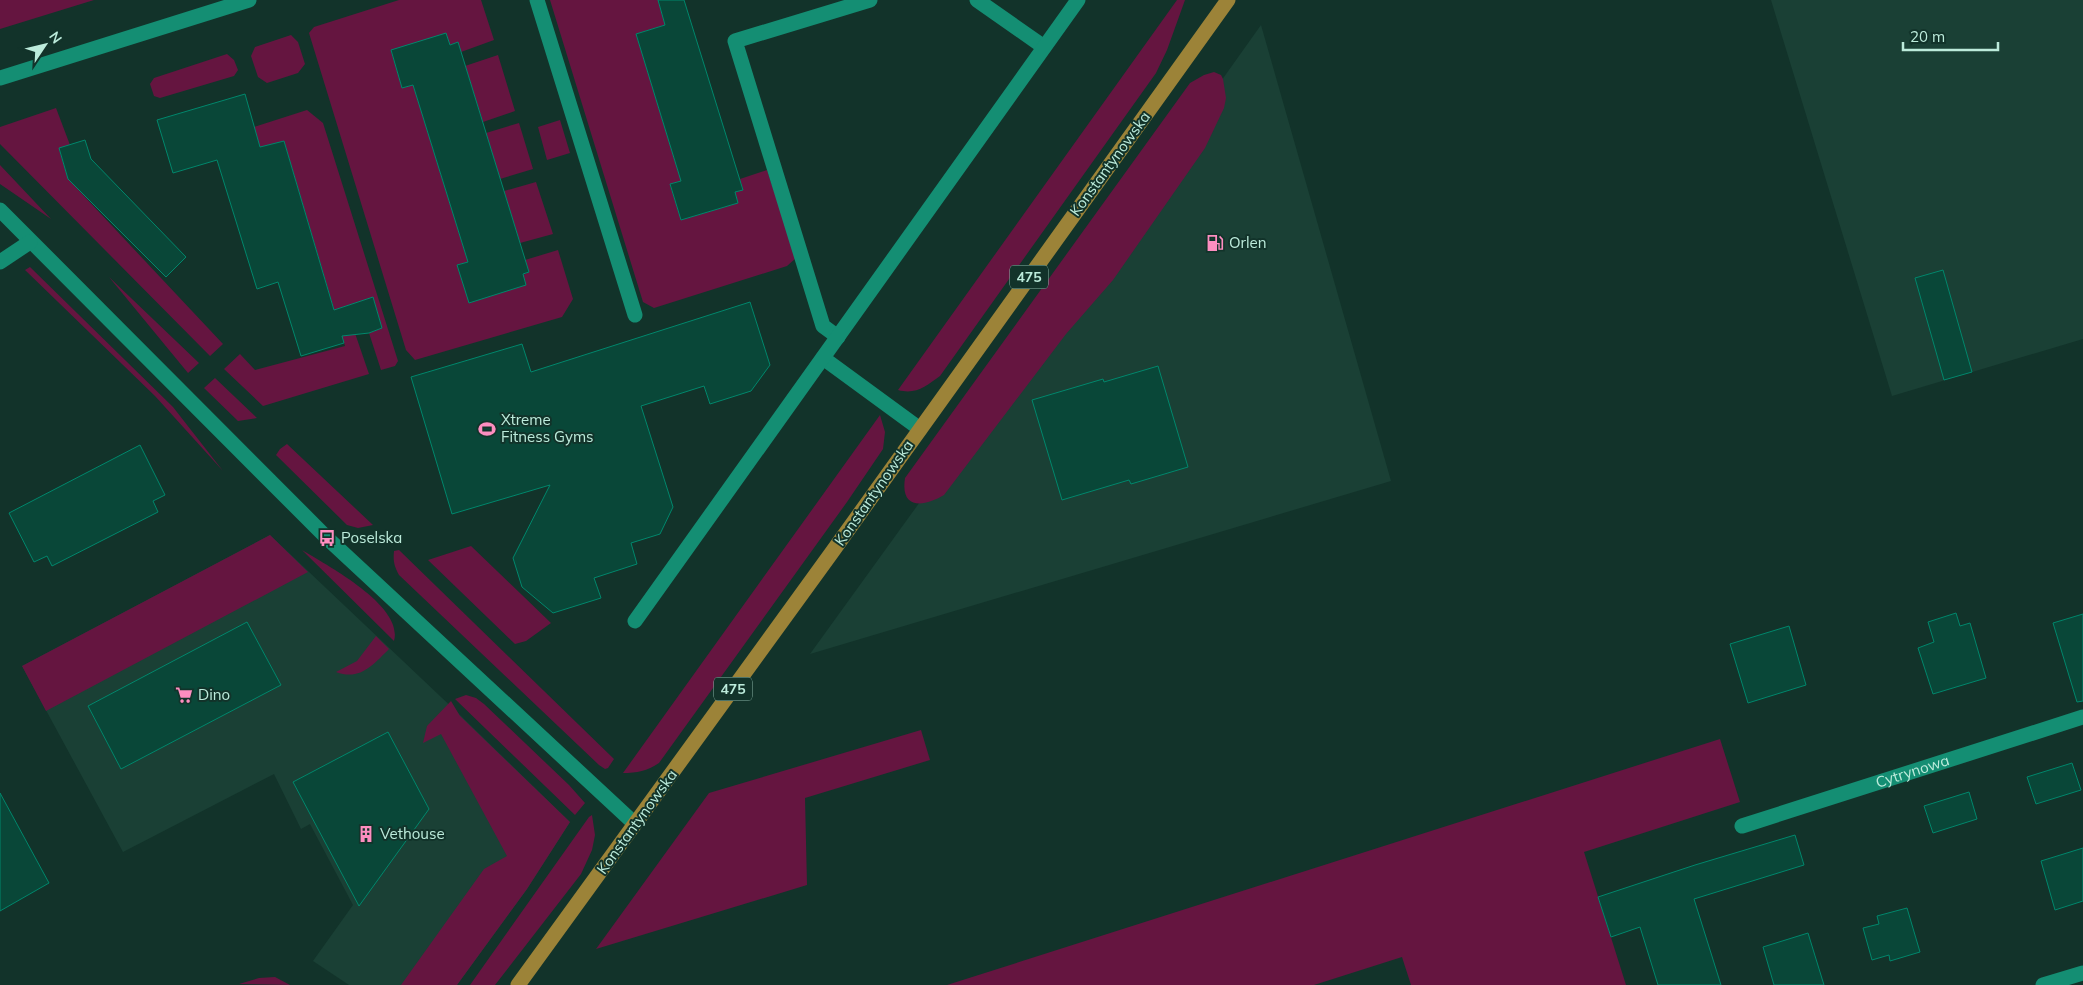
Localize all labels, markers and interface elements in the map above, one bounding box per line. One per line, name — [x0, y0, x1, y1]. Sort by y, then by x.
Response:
north arrow — [20, 20, 70, 70]
scale bar — [1903, 20, 1998, 52]
text: 20 m — [1910, 27, 1945, 46]
text: N — [45, 28, 66, 47]
street label: Konstantynowska — [1065, 108, 1154, 220]
fuel station icon: Orlen — [1205, 233, 1225, 253]
place label: Orlen — [1229, 233, 1267, 252]
road number: 475 — [1010, 266, 1048, 288]
place label: Xtreme Fitness Gyms — [501, 410, 594, 446]
sports icon: Xtreme Fitness Gyms — [477, 419, 497, 439]
street label: Konstantynowska — [830, 436, 917, 549]
bus stop icon: Poselska — [317, 528, 337, 548]
place label: Poselska — [341, 528, 402, 547]
road number: 475 — [714, 678, 752, 701]
supermarket icon: Dino — [174, 685, 194, 705]
place label: Dino — [198, 685, 230, 704]
street label: Cytrynowa — [1873, 750, 1952, 792]
street label: Konstantynowska — [592, 766, 681, 878]
building icon: Vethouse — [356, 824, 376, 844]
place label: Vethouse — [380, 824, 445, 843]

